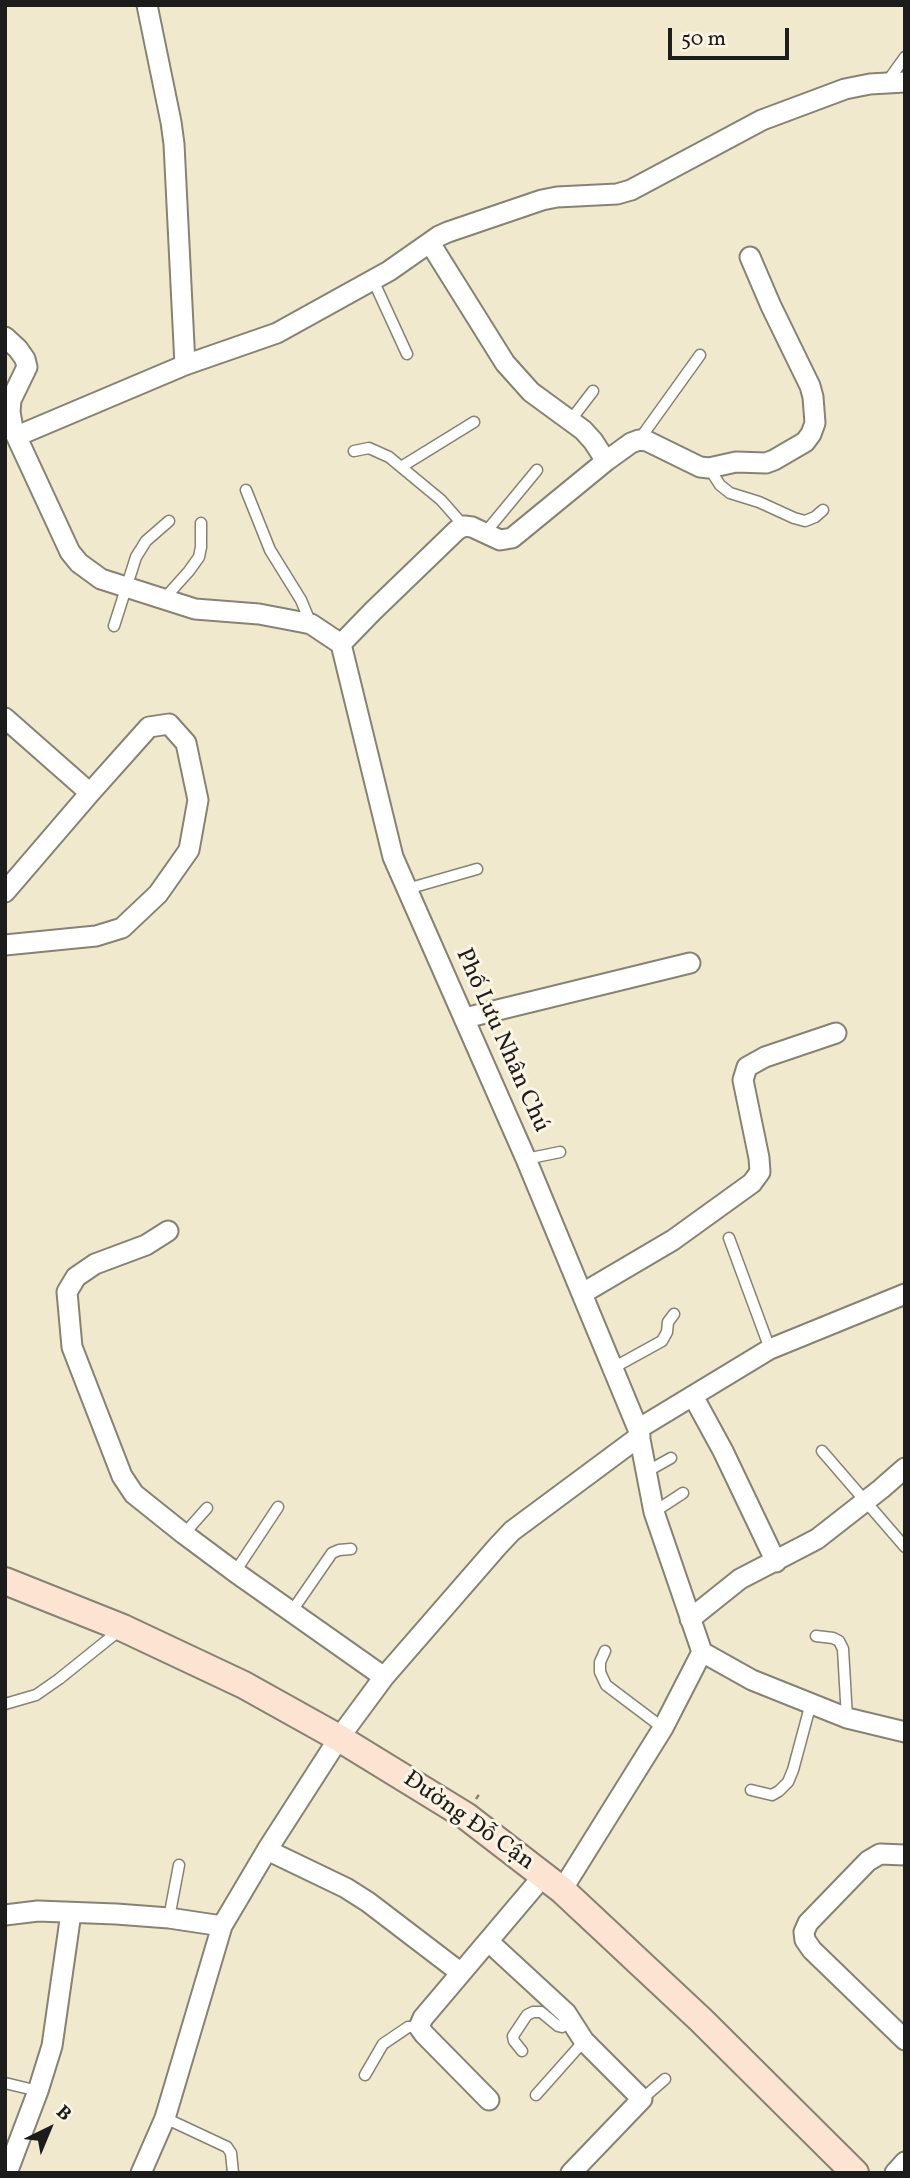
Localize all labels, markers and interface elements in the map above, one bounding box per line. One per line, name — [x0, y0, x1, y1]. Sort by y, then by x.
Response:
scale bar — [672, 14, 793, 58]
text: 50 m — [681, 25, 726, 54]
street label: Phố Lưu Nhân Chú — [448, 945, 554, 1137]
street label: Đường Đỗ Cận — [397, 1766, 539, 1878]
north arrow — [14, 2094, 84, 2164]
text: B — [50, 2100, 77, 2127]

